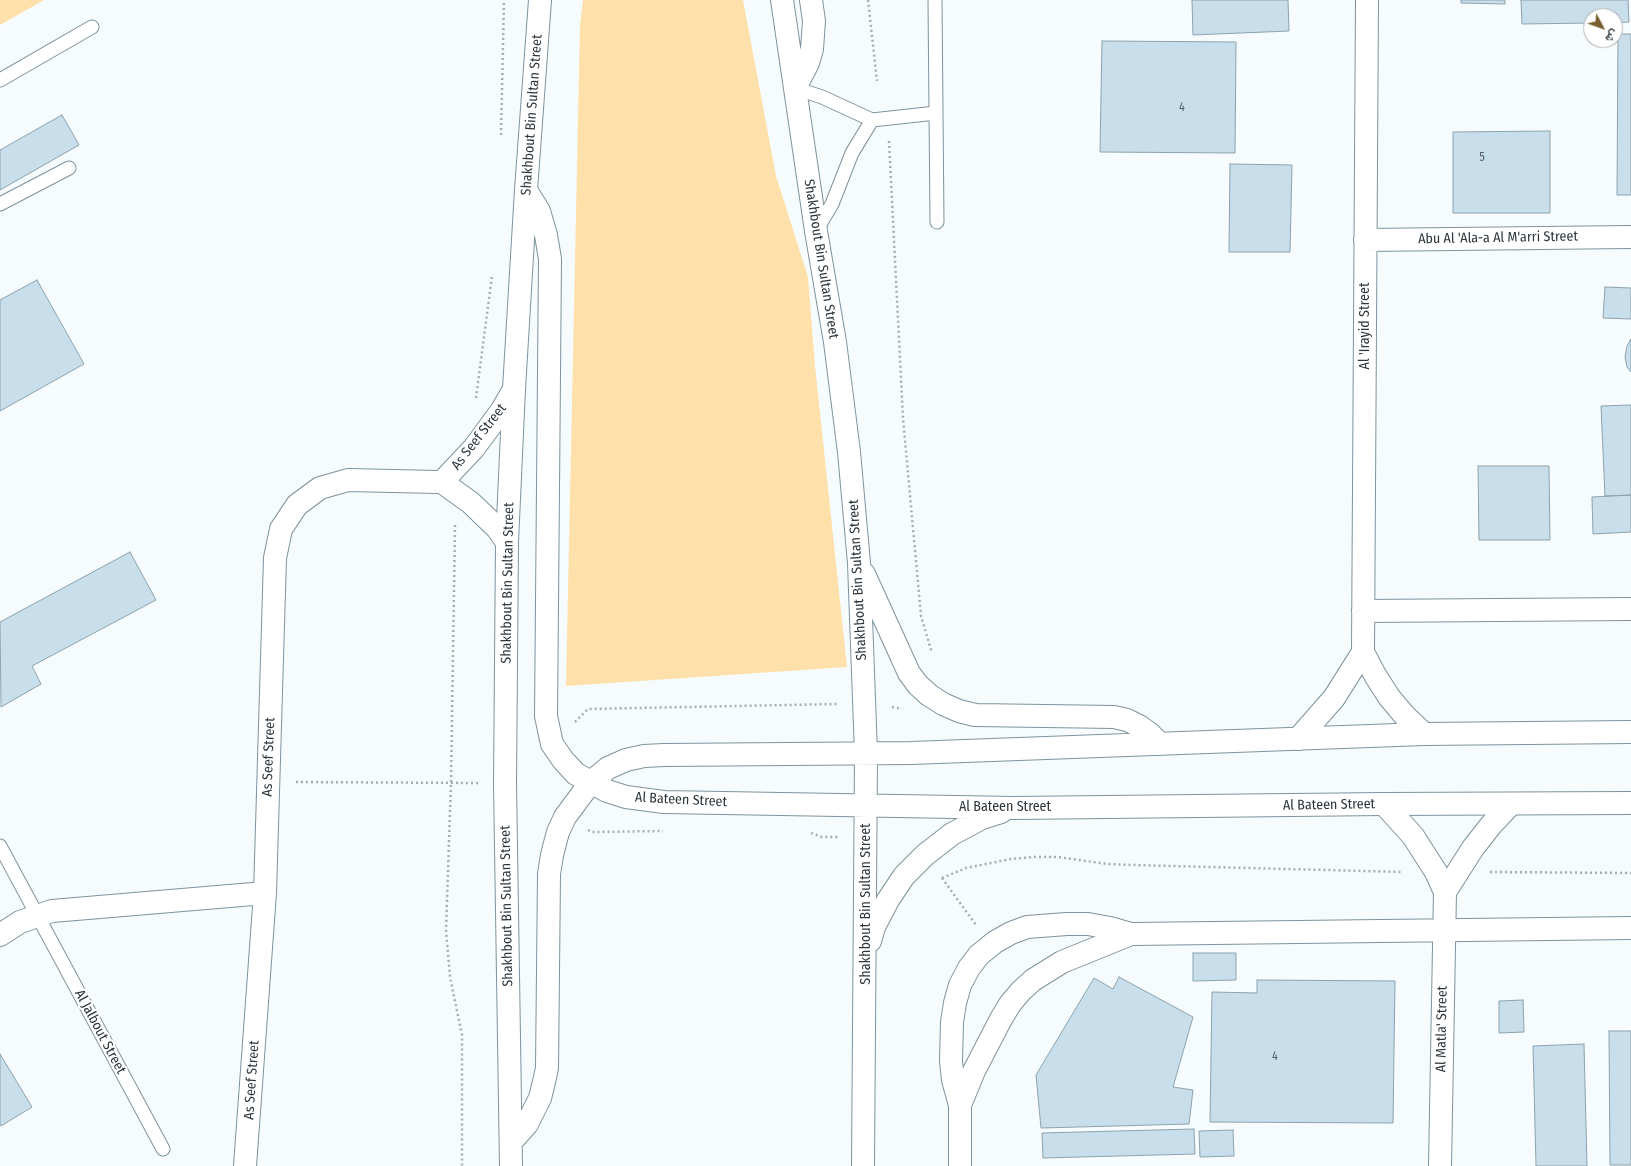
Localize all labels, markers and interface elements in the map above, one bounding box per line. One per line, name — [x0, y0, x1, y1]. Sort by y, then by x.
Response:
north arrow — [1583, 8, 1623, 48]
text: ش — [1602, 26, 1621, 45]
street label: Shakhbout Bin Sultan Street — [518, 34, 546, 196]
house number: 4 — [1179, 101, 1185, 115]
house number: 5 — [1479, 151, 1485, 165]
street label: Shakhbout Bin Sultan Street — [800, 178, 842, 340]
street label: Abu Al 'Ala-a Al M'arri Street — [1418, 228, 1578, 248]
street label: Al 'Irayid Street — [1357, 283, 1373, 369]
street label: As Seef Street — [448, 401, 510, 473]
street label: Shakhbout Bin Sultan Street — [845, 499, 871, 661]
street label: Shakhbout Bin Sultan Street — [498, 502, 518, 664]
street label: As Seef Street — [259, 717, 279, 797]
street label: Al Bateen Street — [635, 789, 727, 811]
street label: Al Bateen Street — [1283, 796, 1375, 814]
street label: Al Bateen Street — [959, 799, 1051, 815]
street label: Shakhbout Bin Sultan Street — [858, 823, 874, 985]
street label: Shakhbout Bin Sultan Street — [497, 825, 517, 987]
street label: Al Matla' Street — [1433, 986, 1451, 1072]
street label: Al Jalbout Street — [71, 987, 129, 1077]
street label: As Seef Street — [241, 1040, 263, 1120]
house number: 4 — [1272, 1050, 1278, 1064]

